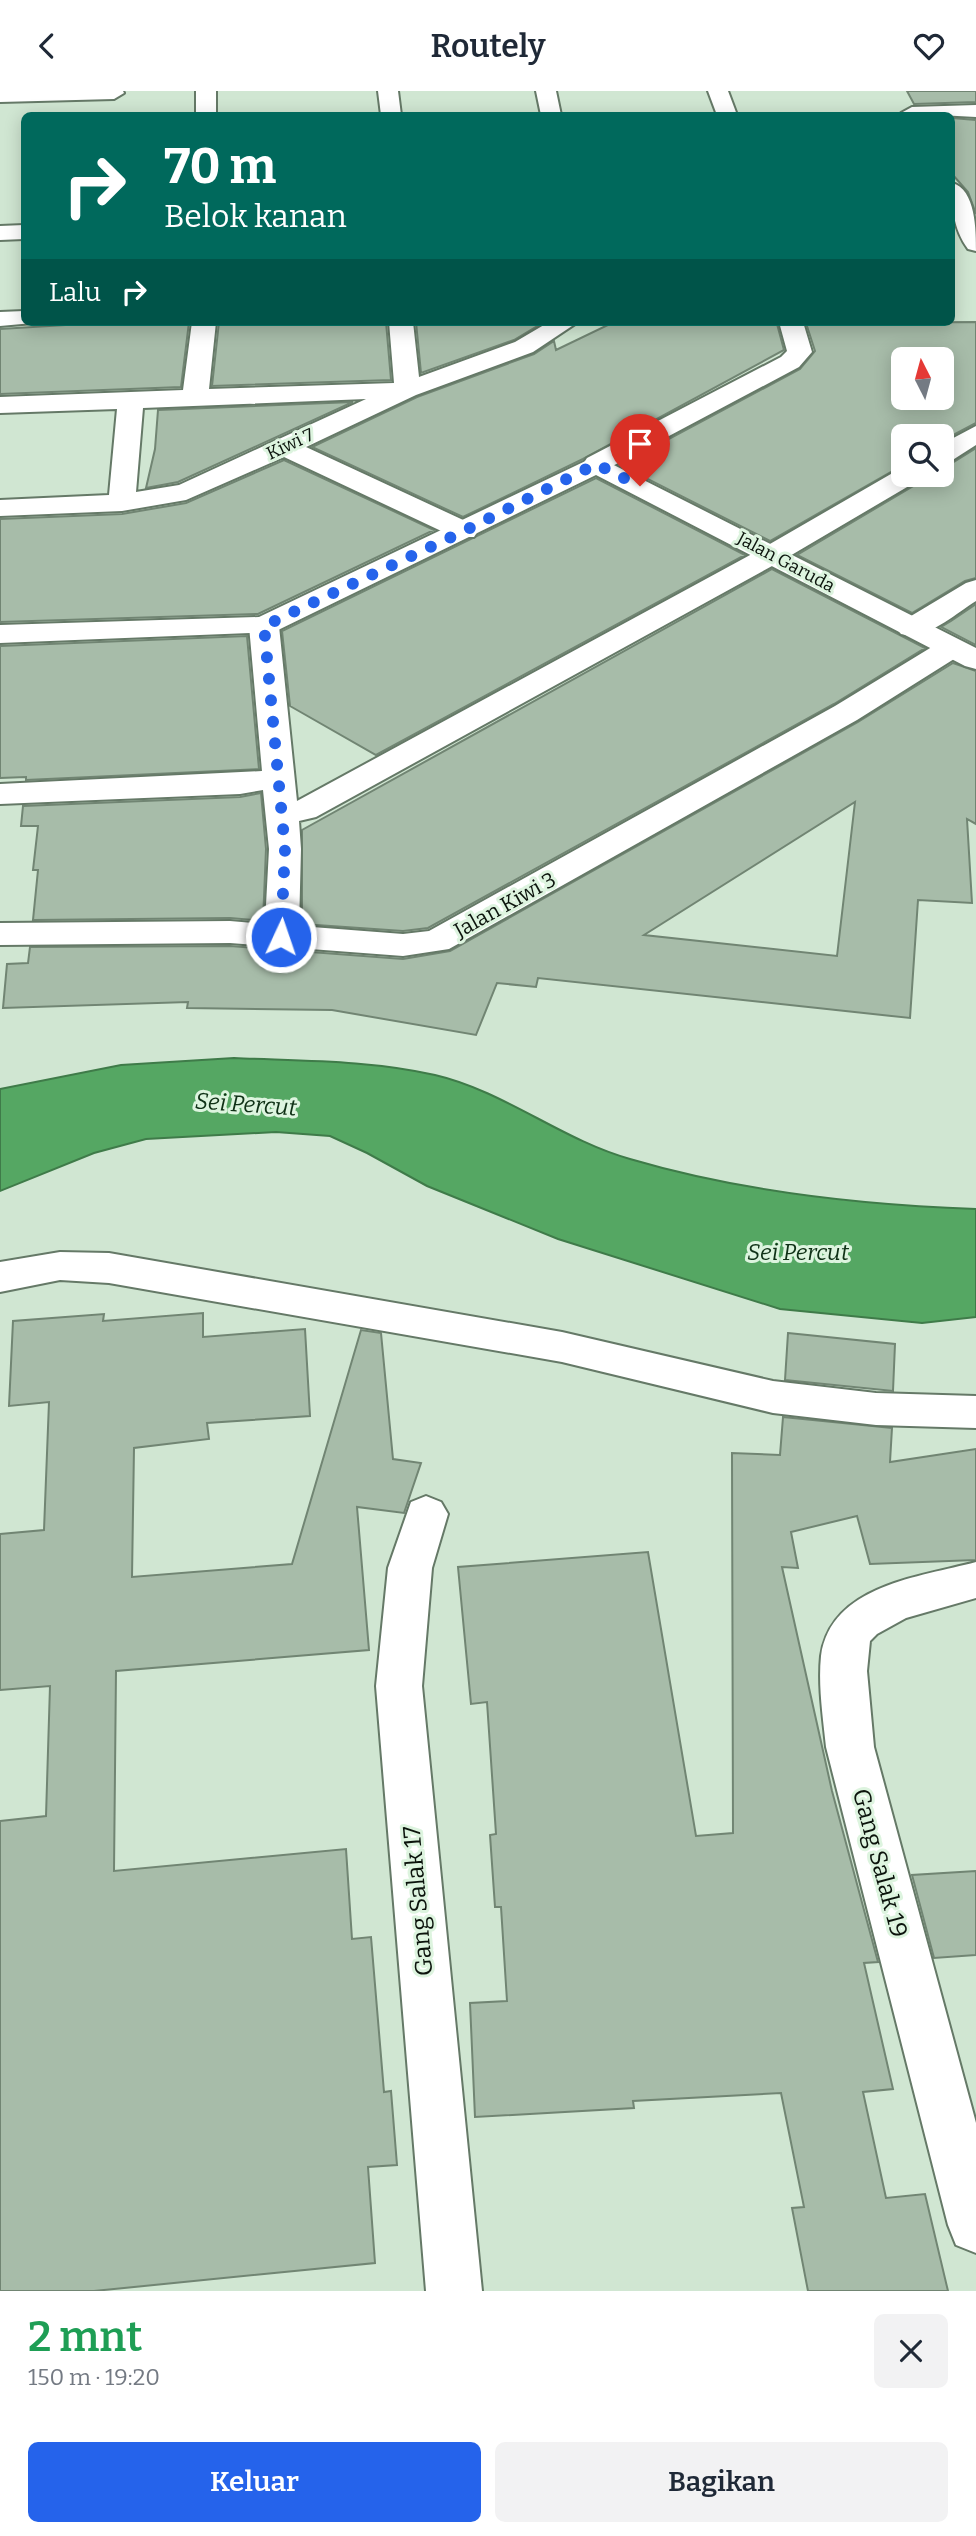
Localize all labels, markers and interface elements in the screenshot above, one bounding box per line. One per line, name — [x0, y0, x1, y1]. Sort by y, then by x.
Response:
icon: back — [28, 27, 66, 65]
text: Routely — [430, 27, 546, 65]
icon: heart — [910, 27, 948, 65]
text: 70 m — [164, 137, 276, 196]
icon: right — [49, 140, 140, 231]
text: Belok kanan — [164, 197, 347, 235]
icon: right — [115, 273, 153, 311]
text: Lalu — [49, 277, 101, 308]
north arrow — [891, 347, 954, 409]
map controls — [891, 347, 954, 487]
pin — [610, 414, 670, 486]
street label: Kiwi 7 — [263, 424, 317, 464]
button: search — [891, 424, 954, 487]
icon: arrive — [621, 425, 659, 463]
street label: Jalan Garuda — [733, 527, 839, 597]
street label: Jalan Kiwi 3 — [449, 866, 560, 944]
position arrow — [244, 900, 318, 974]
water label: Sei Percut — [194, 1086, 299, 1122]
water label: Sei Percut — [747, 1238, 850, 1266]
street label: Gang Salak 19 — [847, 1786, 913, 1940]
street label: Gang Salak 17 — [397, 1825, 439, 1977]
text: 2 mnt — [28, 2312, 142, 2362]
button: close — [874, 2314, 948, 2388]
text: 150 m · 19:20 — [28, 2363, 160, 2391]
button: Keluar — [28, 2442, 481, 2522]
button: Bagikan — [495, 2442, 948, 2522]

